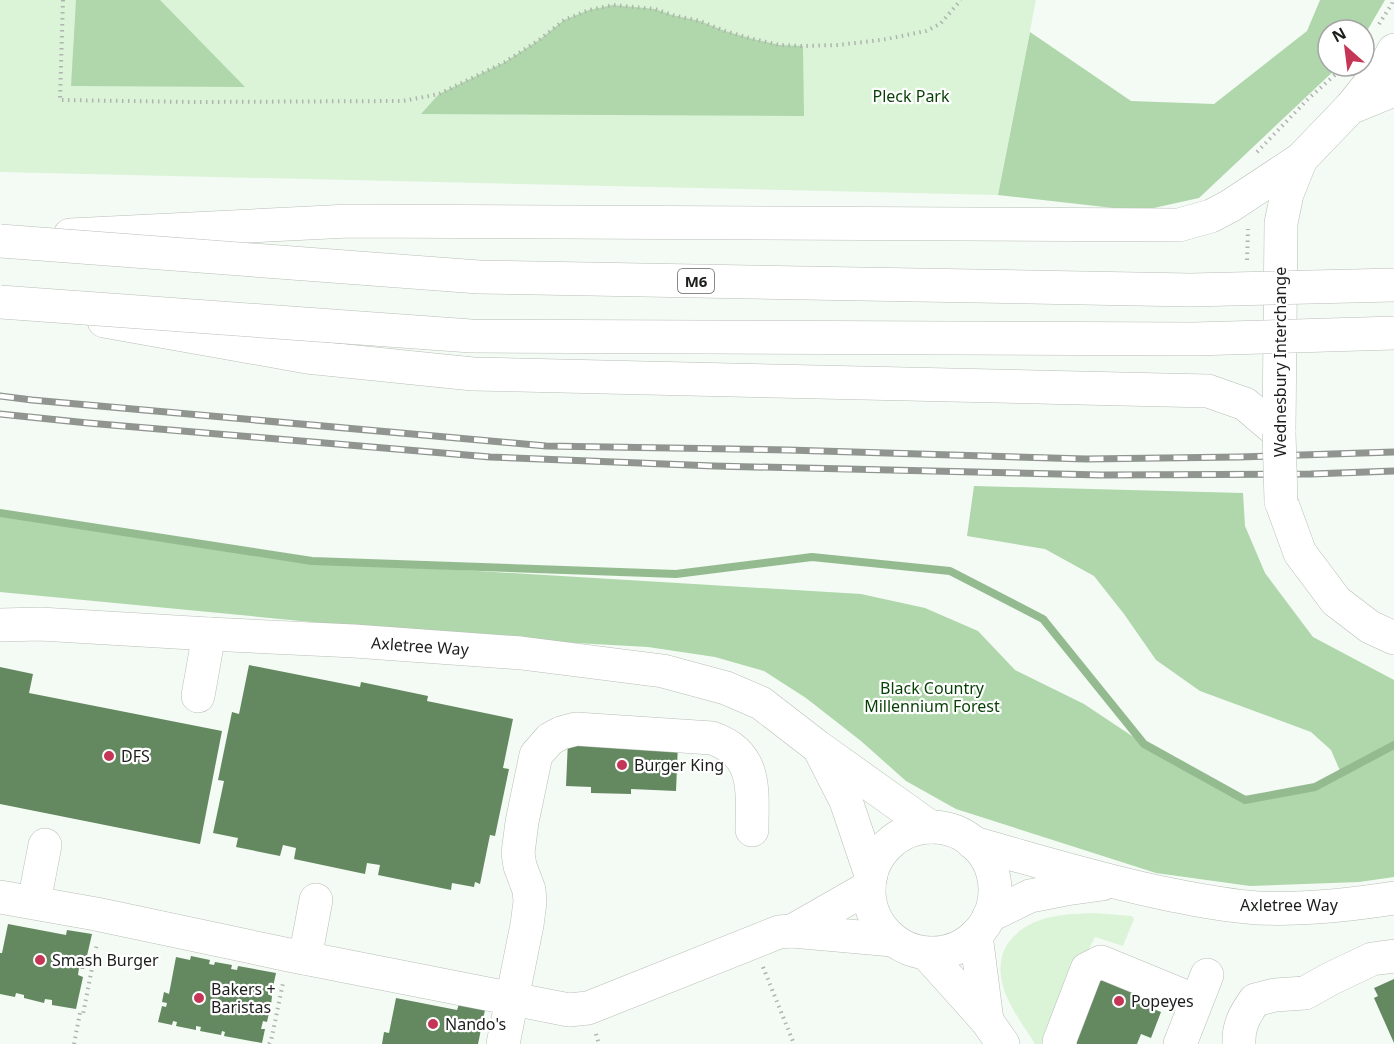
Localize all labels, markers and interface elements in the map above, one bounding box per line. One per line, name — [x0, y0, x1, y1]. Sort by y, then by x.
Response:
north arrow — [1316, 18, 1376, 78]
text: N — [1328, 22, 1350, 48]
park label: Pleck Park — [872, 85, 950, 107]
street label: Wednesbury Interchange — [1269, 267, 1291, 457]
road number: M6 — [678, 269, 714, 293]
street label: Axletree Way — [370, 632, 470, 660]
park label: Black Country Millennium Forest — [864, 677, 1000, 717]
place label: DFS — [121, 745, 150, 767]
marker: DFS — [102, 749, 116, 763]
place label: Burger King — [634, 754, 724, 776]
marker: Burger King — [615, 758, 629, 772]
street label: Axletree Way — [1240, 894, 1339, 916]
place label: Smash Burger — [52, 949, 159, 971]
marker: Smash Burger — [33, 953, 47, 967]
place label: Bakers + Baristas — [211, 978, 276, 1018]
place label: Popeyes — [1131, 990, 1194, 1012]
marker: Bakers + Baristas — [192, 991, 206, 1005]
marker: Popeyes — [1112, 994, 1126, 1008]
place label: Nando's — [445, 1013, 506, 1035]
marker: Nando's — [426, 1017, 440, 1031]

